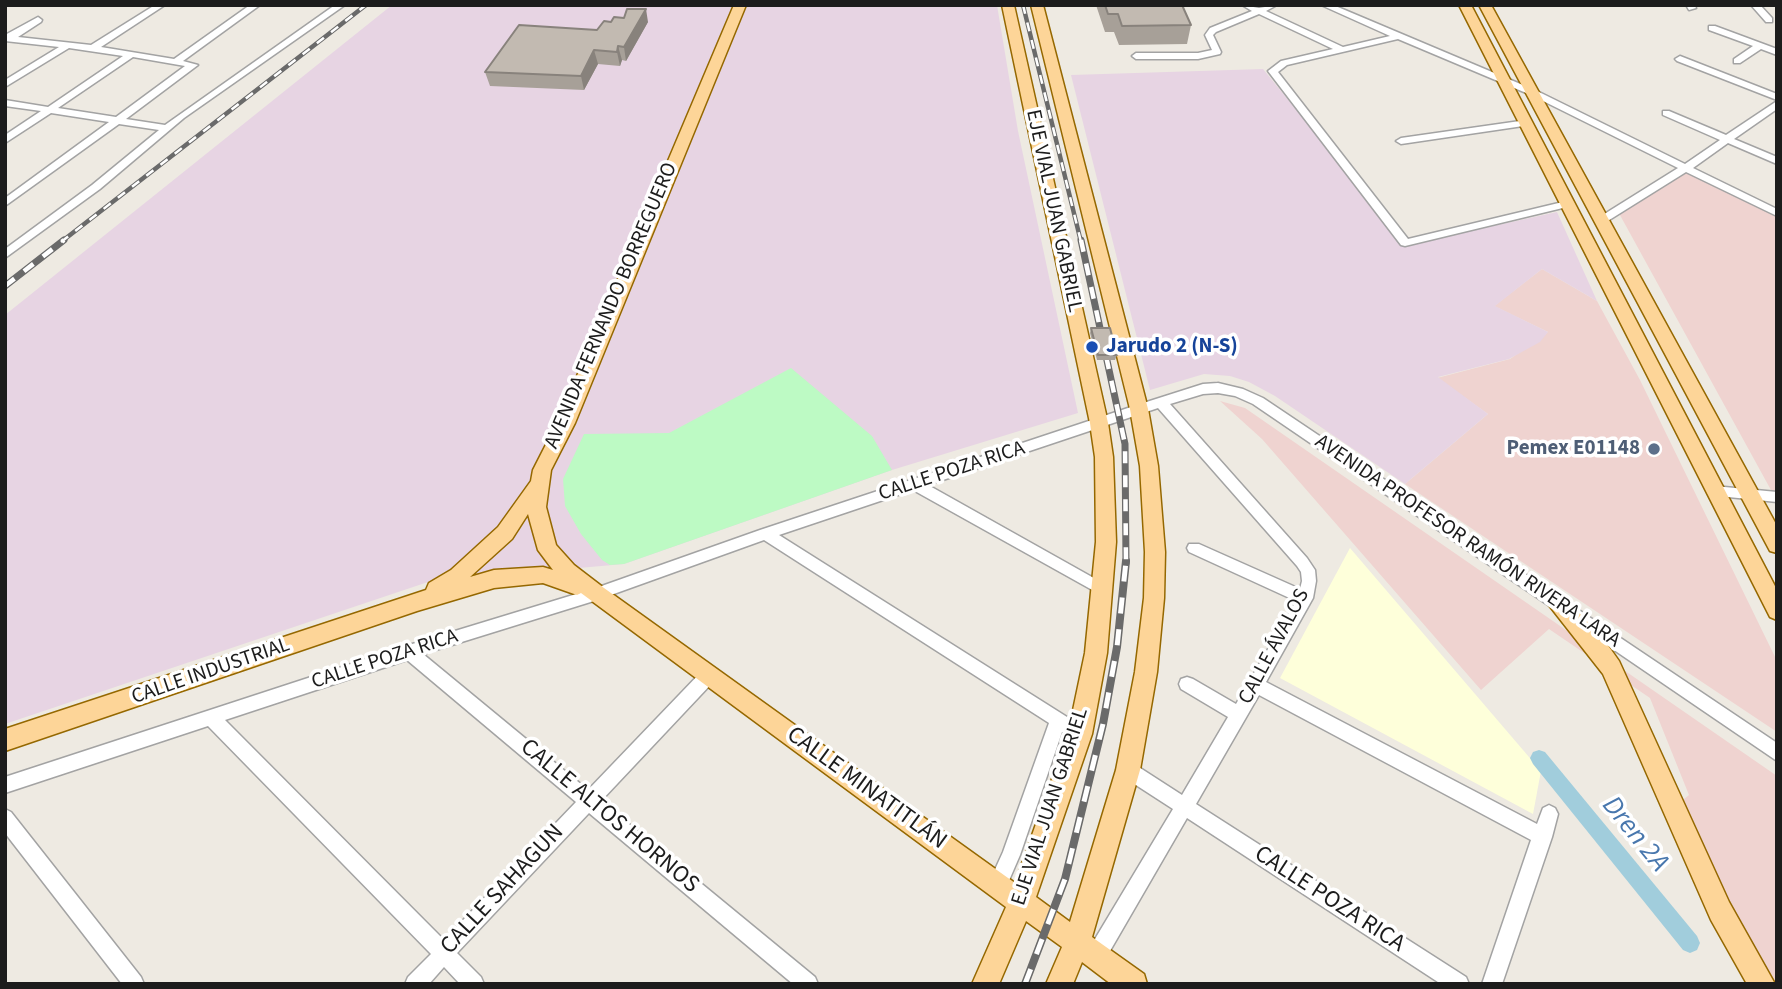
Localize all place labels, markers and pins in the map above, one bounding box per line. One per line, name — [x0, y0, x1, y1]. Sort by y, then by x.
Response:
place label: Jarudo 2 (N-S) — [1106, 334, 1238, 360]
marker: Jarudo 2 (N-S) — [1084, 339, 1100, 355]
place label: Pemex E01148 — [1507, 436, 1640, 462]
marker: Pemex E01148 — [1646, 441, 1662, 457]

